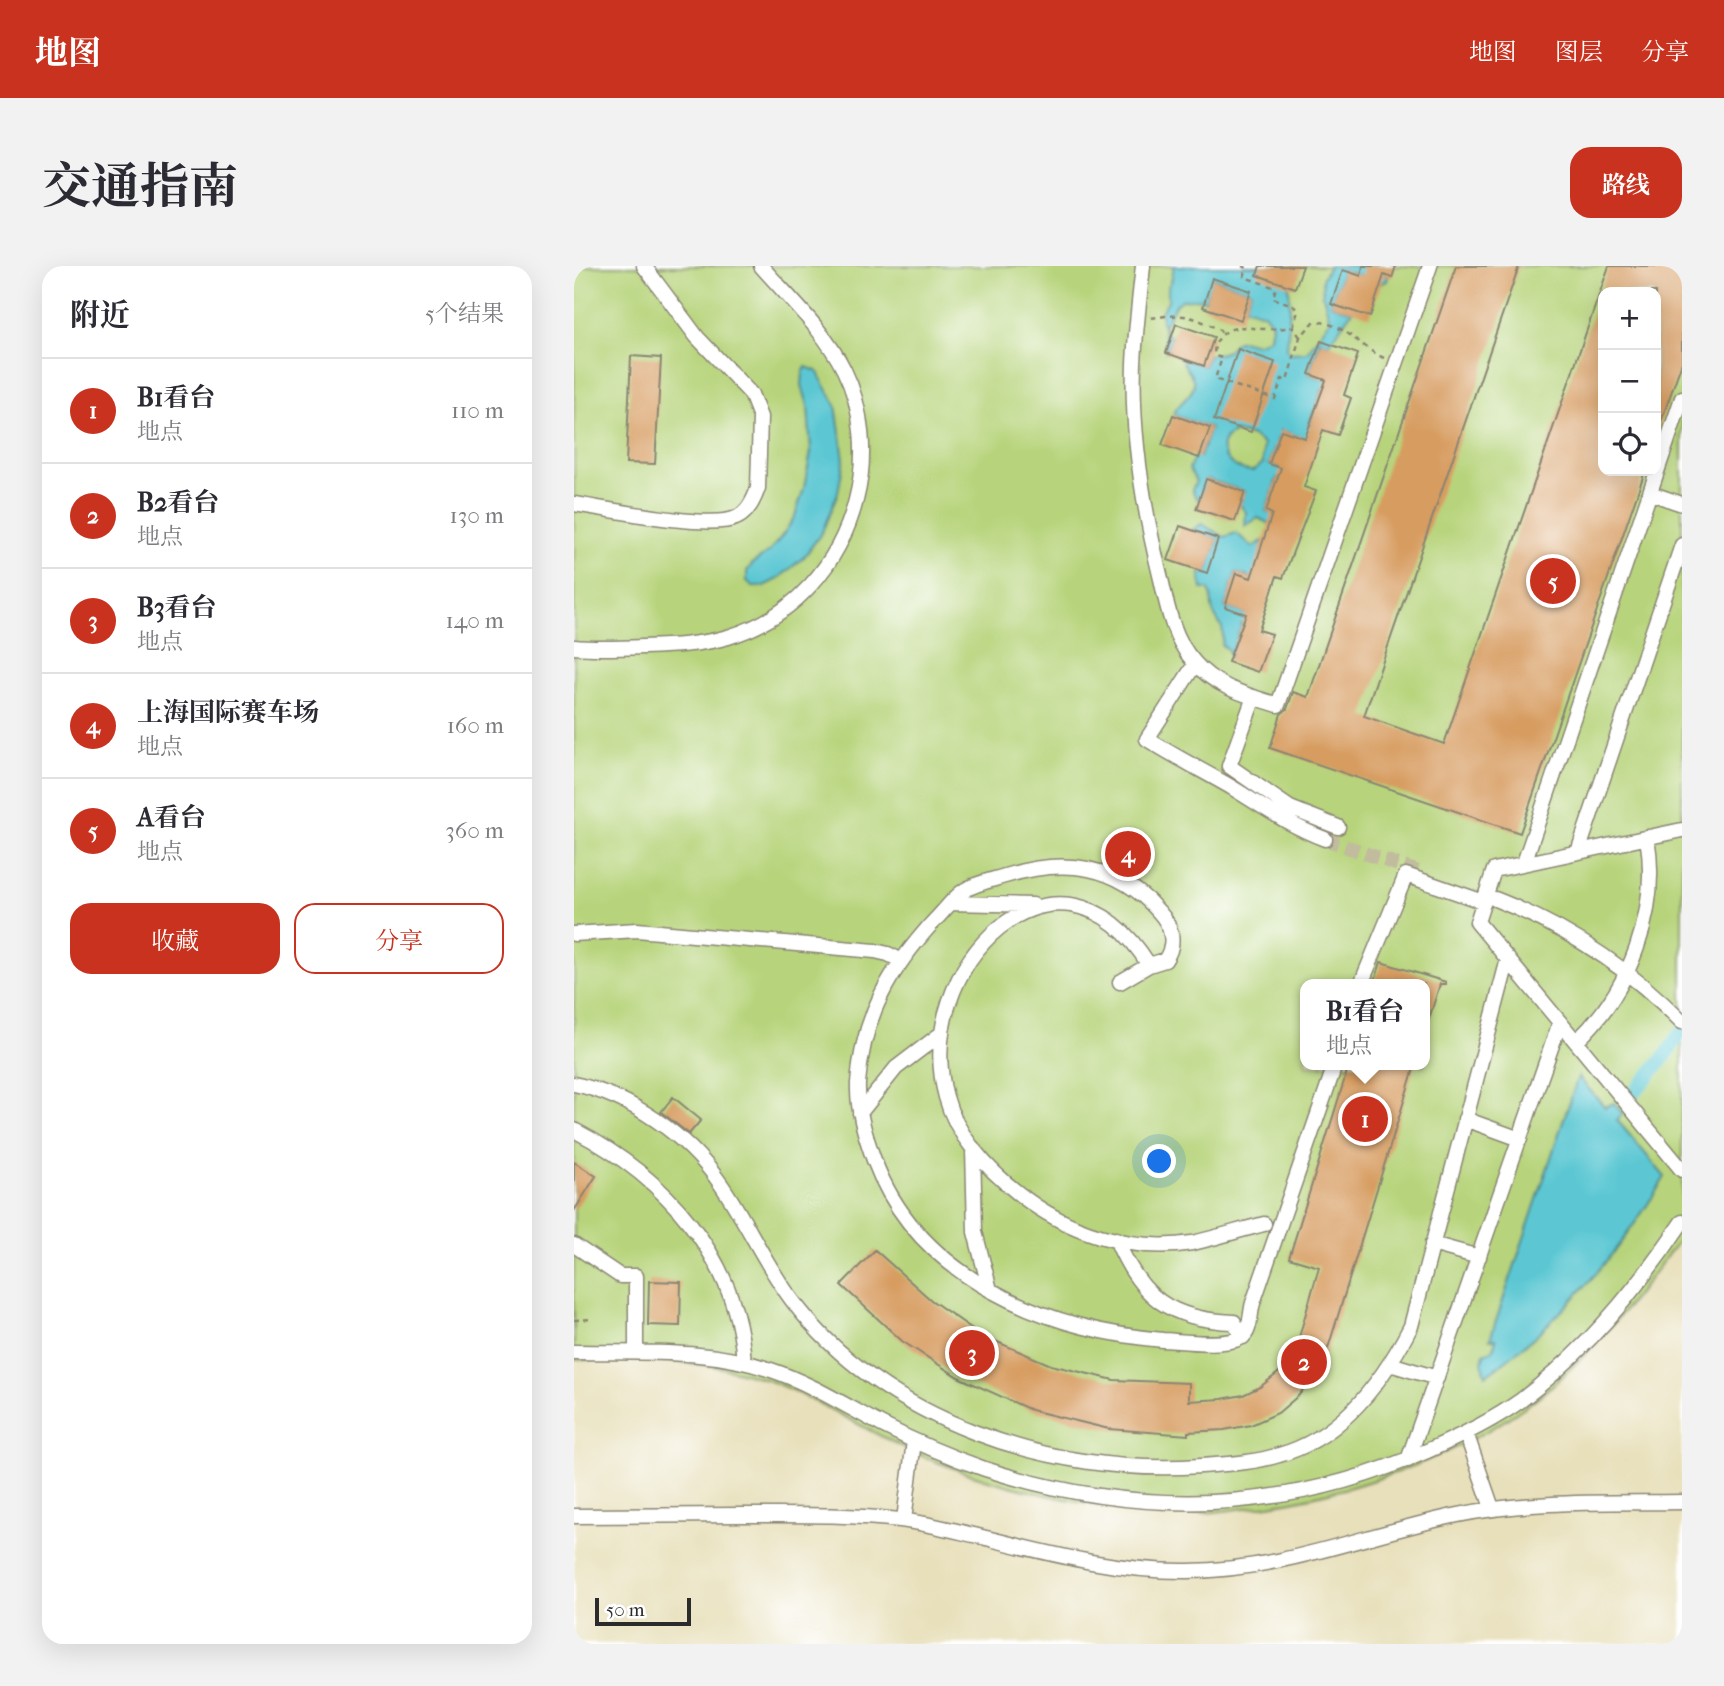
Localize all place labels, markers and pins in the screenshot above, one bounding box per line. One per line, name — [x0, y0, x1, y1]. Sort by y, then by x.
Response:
pin: 5 — [1530, 555, 1576, 607]
pin: 4 — [1105, 828, 1151, 880]
pin: 1 — [1342, 1093, 1388, 1145]
pin: 3 — [949, 1327, 995, 1379]
pin: 2 — [1281, 1336, 1327, 1388]

